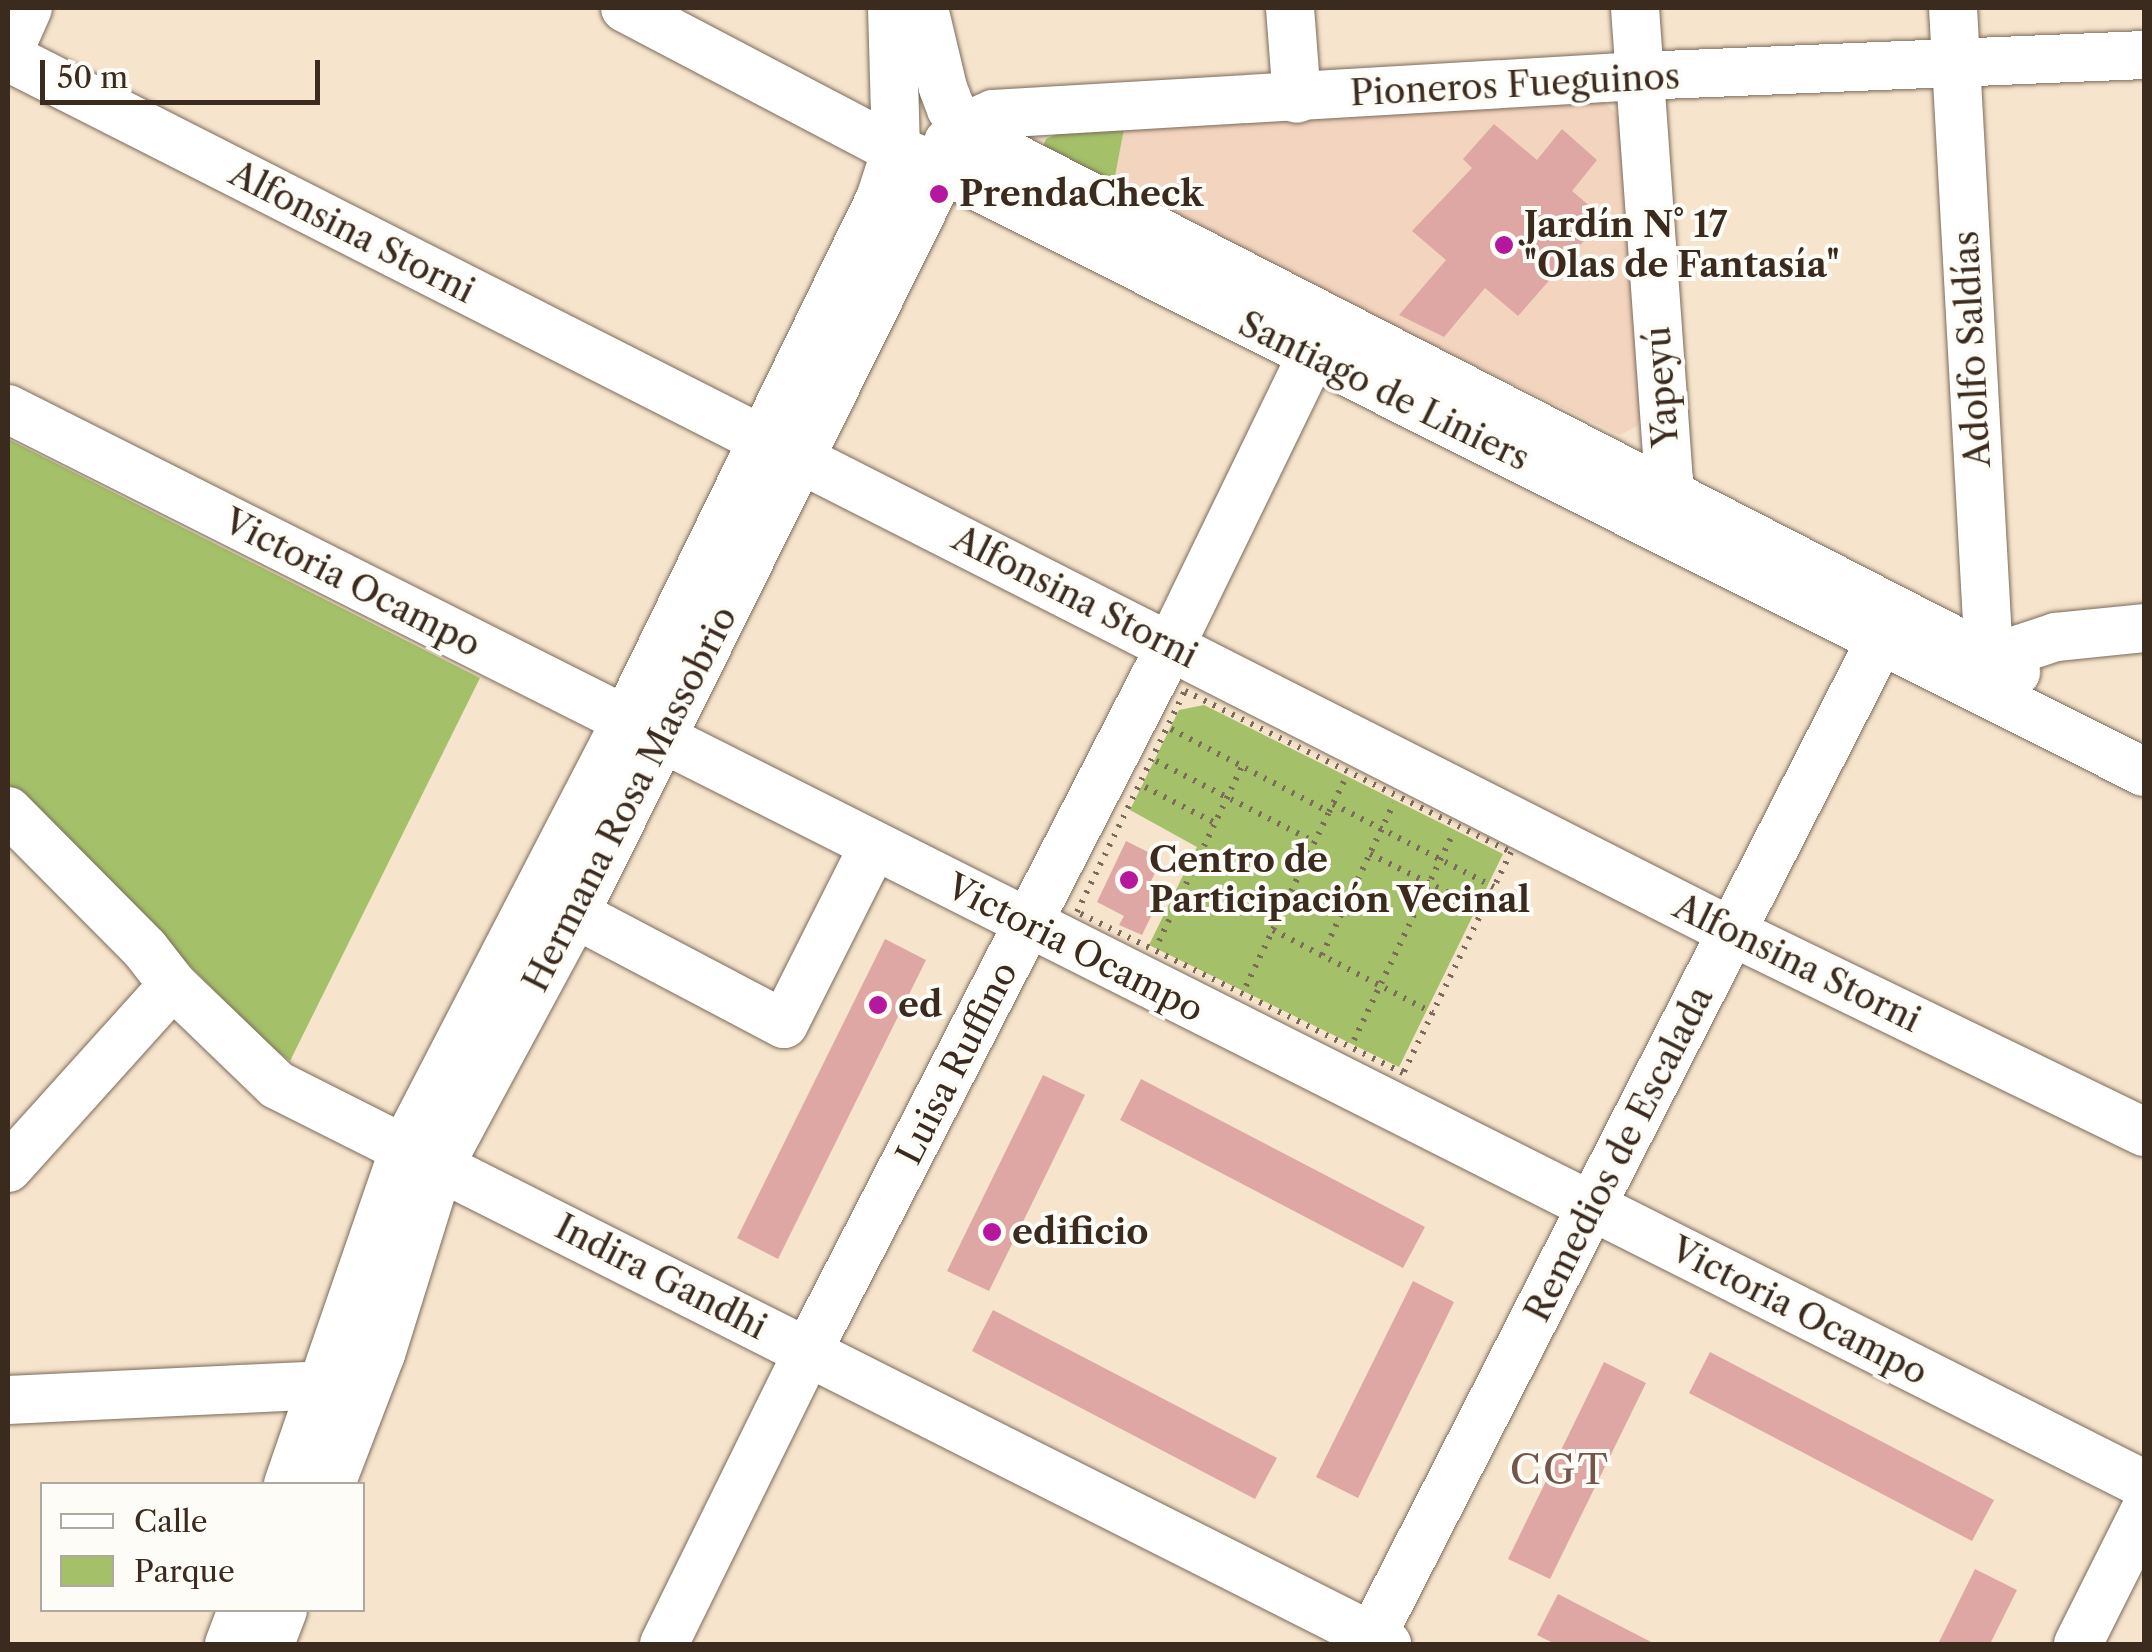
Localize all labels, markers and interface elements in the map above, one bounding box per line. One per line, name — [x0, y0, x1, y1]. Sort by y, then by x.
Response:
scale bar — [45, 40, 325, 102]
street label: Pioneros Fueguinos — [1349, 55, 1681, 115]
text: 50 m — [57, 59, 128, 96]
street label: Alfonsina Storni — [222, 152, 482, 312]
place label: PrendaCheck — [959, 173, 1203, 215]
marker: PrendaCheck — [928, 183, 950, 205]
place label: Jardín N° 17 "Olas de Fantasía" — [1524, 204, 1839, 286]
street label: Adolfo Saldías — [1945, 230, 1999, 468]
marker: Jardín N° 17 "Olas de Fantasía" — [1493, 234, 1515, 256]
street label: Santiago de Liniers — [1232, 302, 1536, 480]
street label: Yapeyú — [1637, 325, 1687, 449]
street label: Victoria Ocampo — [216, 500, 488, 666]
street label: Alfonsina Storni — [945, 517, 1205, 677]
street label: Hermana Rosa Massobrio — [514, 599, 746, 999]
place label: Centro de Participación Vecinal — [1149, 839, 1531, 921]
street label: Victoria Ocampo — [939, 865, 1211, 1031]
marker: Centro de Participación Vecinal — [1118, 869, 1140, 891]
street label: Alfonsina Storni — [1667, 885, 1927, 1041]
street label: Luisa Ruffino — [888, 954, 1026, 1172]
street label: Remedios de Escalada — [1516, 979, 1722, 1329]
place label: ed — [898, 984, 942, 1026]
marker: ed — [867, 994, 889, 1016]
street label: Indira Gandhi — [548, 1206, 774, 1348]
place label: edificio — [1012, 1211, 1149, 1253]
marker: edificio — [981, 1221, 1003, 1243]
street label: Victoria Ocampo — [1663, 1228, 1935, 1394]
district label: CGT — [1510, 1446, 1610, 1494]
legend — [40, 1482, 365, 1612]
text: Calle — [134, 1503, 208, 1540]
text: Parque — [134, 1553, 235, 1590]

